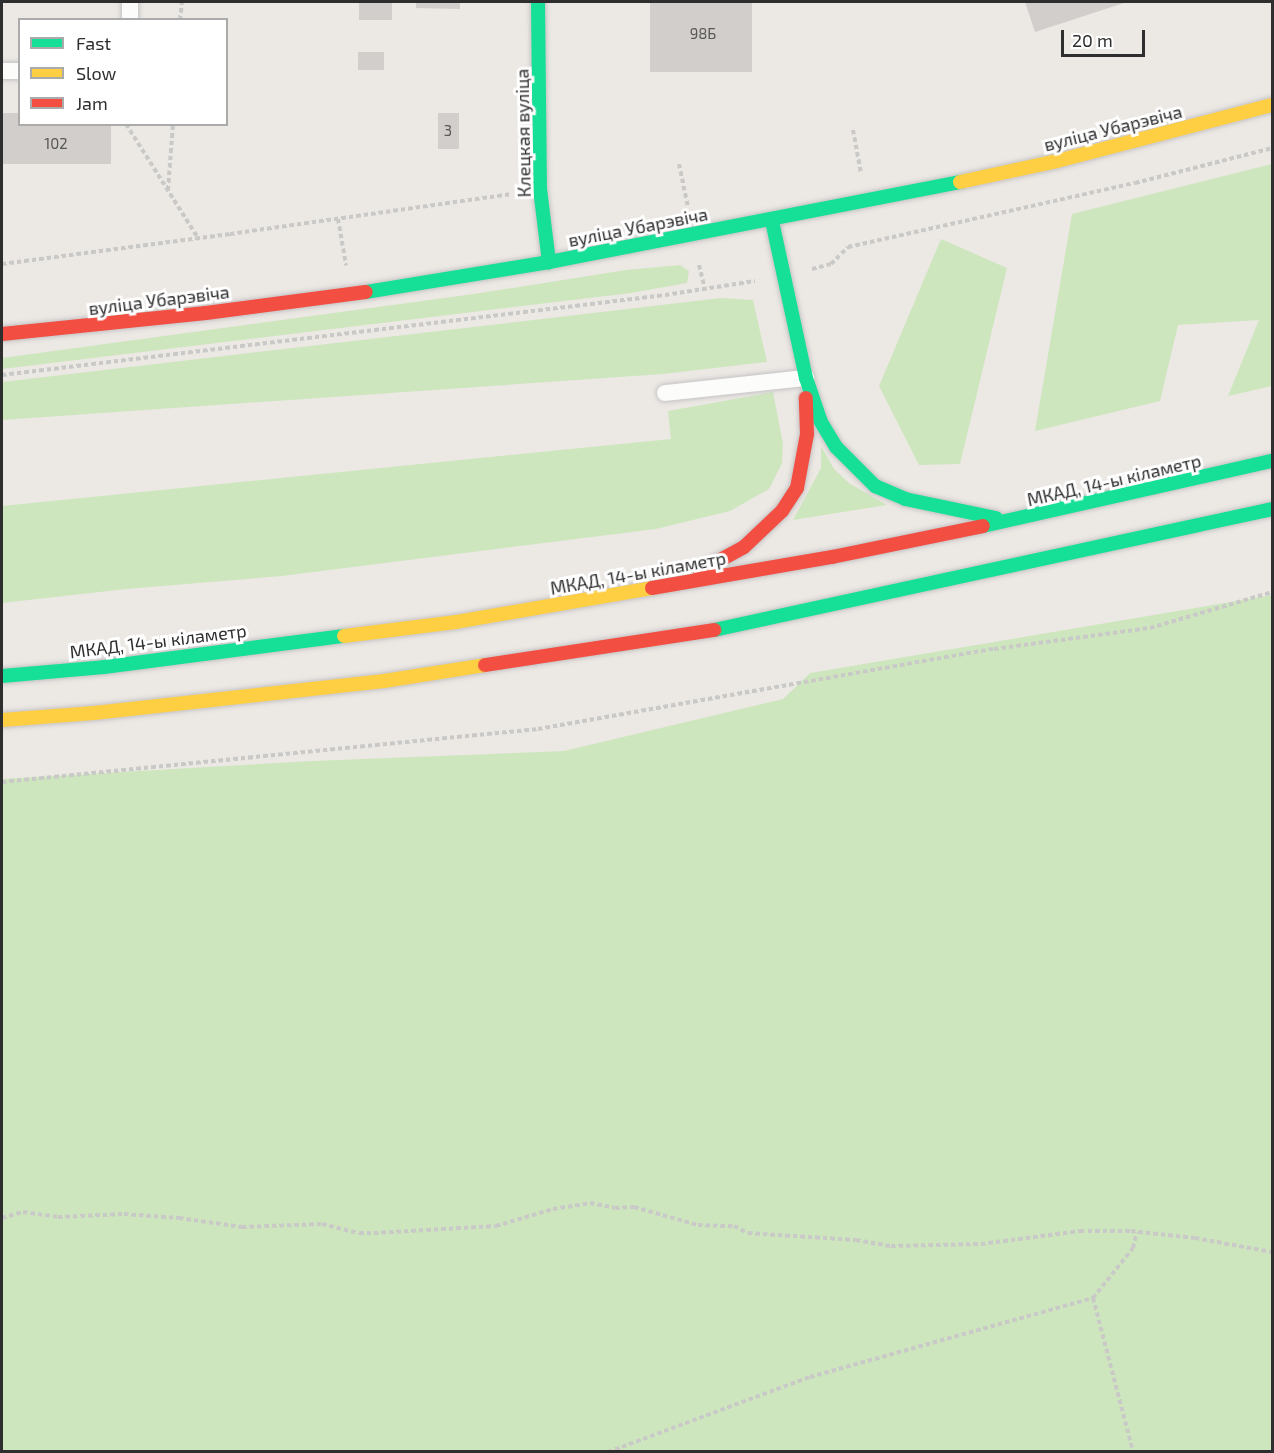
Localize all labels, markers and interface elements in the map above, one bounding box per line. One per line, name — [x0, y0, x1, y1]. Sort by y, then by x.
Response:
legend — [18, 18, 228, 126]
scale bar — [1064, 18, 1148, 56]
house number: 98Б — [690, 25, 716, 43]
text: 20 m — [1072, 29, 1113, 51]
text: Fast — [76, 32, 111, 54]
text: Slow — [76, 62, 116, 84]
street label: Клецкая вуліца — [511, 68, 535, 198]
text: Jam — [76, 92, 108, 114]
street label: вуліца Убарэвіча — [1042, 100, 1184, 156]
house number: 3 — [444, 122, 452, 140]
house number: 102 — [44, 135, 68, 153]
street label: вуліца Убарэвіча — [566, 203, 710, 251]
street label: вуліца Убарэвіча — [87, 281, 231, 319]
street label: МКАД, 14-ы кіламетр — [1025, 449, 1203, 511]
street label: МКАД, 14-ы кіламетр — [548, 547, 728, 599]
street label: МКАД, 14-ы кіламетр — [68, 619, 248, 663]

